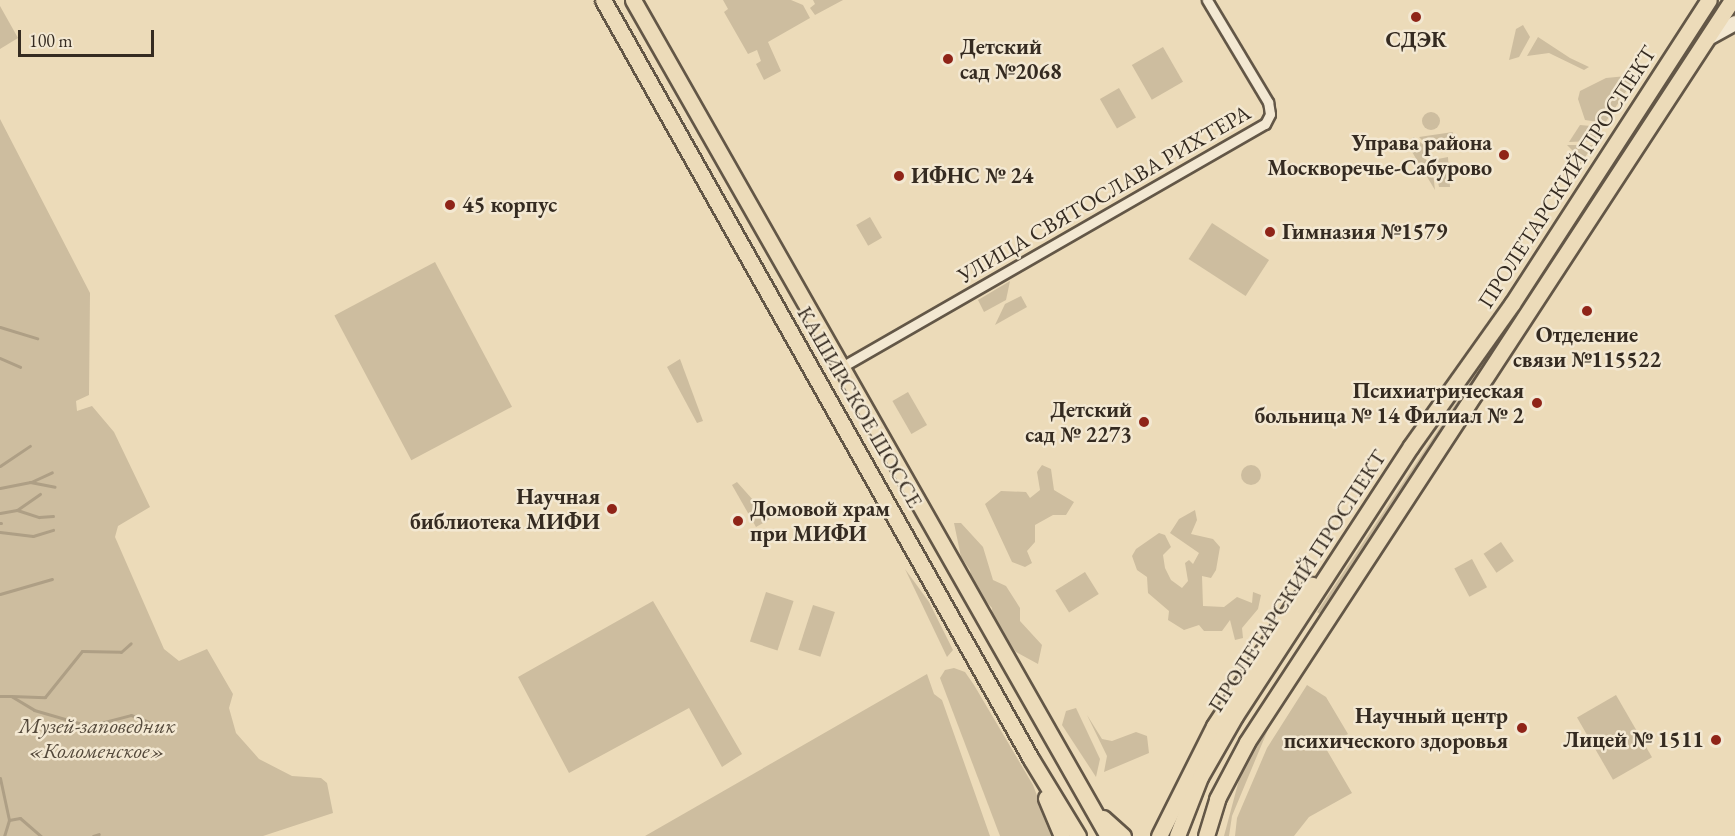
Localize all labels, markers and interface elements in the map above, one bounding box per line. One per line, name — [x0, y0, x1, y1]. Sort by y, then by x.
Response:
marker: СДЭК — [1409, 10, 1423, 24]
scale bar — [21, 18, 158, 56]
place label: СДЭК — [1385, 27, 1447, 53]
text: 100 m — [29, 29, 73, 52]
place label: Детский сад №2068 — [960, 33, 1062, 84]
street label: ПРОЛЕТАРСКИЙ ПРОСПЕКТ — [1472, 41, 1662, 313]
marker: Детский сад №2068 — [941, 52, 955, 66]
street label: УЛИЦА СВЯТОСЛАВА РИХТЕРА — [953, 99, 1255, 289]
place label: Управа района Москворечье-Сабурово — [1267, 129, 1492, 180]
marker: Управа района Москворечье-Сабурово — [1497, 148, 1511, 162]
place label: ИФНС № 24 — [911, 163, 1033, 189]
marker: ИФНС № 24 — [892, 169, 906, 183]
place label: 45 корпус — [462, 192, 557, 218]
marker: 45 корпус — [443, 198, 457, 212]
place label: Гимназия №1579 — [1282, 219, 1447, 245]
marker: Гимназия №1579 — [1263, 225, 1277, 239]
street label: КАШИРСКОЕ ШОССЕ — [792, 302, 928, 512]
marker: Отделение связи №115522 — [1580, 304, 1594, 318]
place label: Отделение связи №115522 — [1513, 321, 1661, 372]
place label: Психиатрическая больница № 14 Филиал № 2 — [1254, 377, 1524, 428]
marker: Психиатрическая больница № 14 Филиал № 2 — [1528, 394, 1546, 412]
place label: Детский сад № 2273 — [1025, 396, 1132, 448]
marker: Детский сад № 2273 — [1137, 415, 1151, 429]
street label: ПРОЛЕТАРСКИЙ ПРОСПЕКТ — [1202, 445, 1392, 717]
place label: Научная библиотека МИФИ — [410, 483, 600, 534]
place label: Домовой храм при МИФИ — [750, 495, 890, 546]
marker: Научная библиотека МИФИ — [605, 502, 619, 516]
marker: Домовой храм при МИФИ — [731, 514, 745, 528]
place label: Научный центр психического здоровья — [1284, 702, 1508, 754]
park label: Музей-заповедник «Коломенское» — [18, 712, 176, 764]
marker: Научный центр психического здоровья — [1513, 719, 1531, 737]
place label: Лицей № 1511 — [1563, 727, 1704, 753]
marker: Лицей № 1511 — [1709, 733, 1723, 747]

